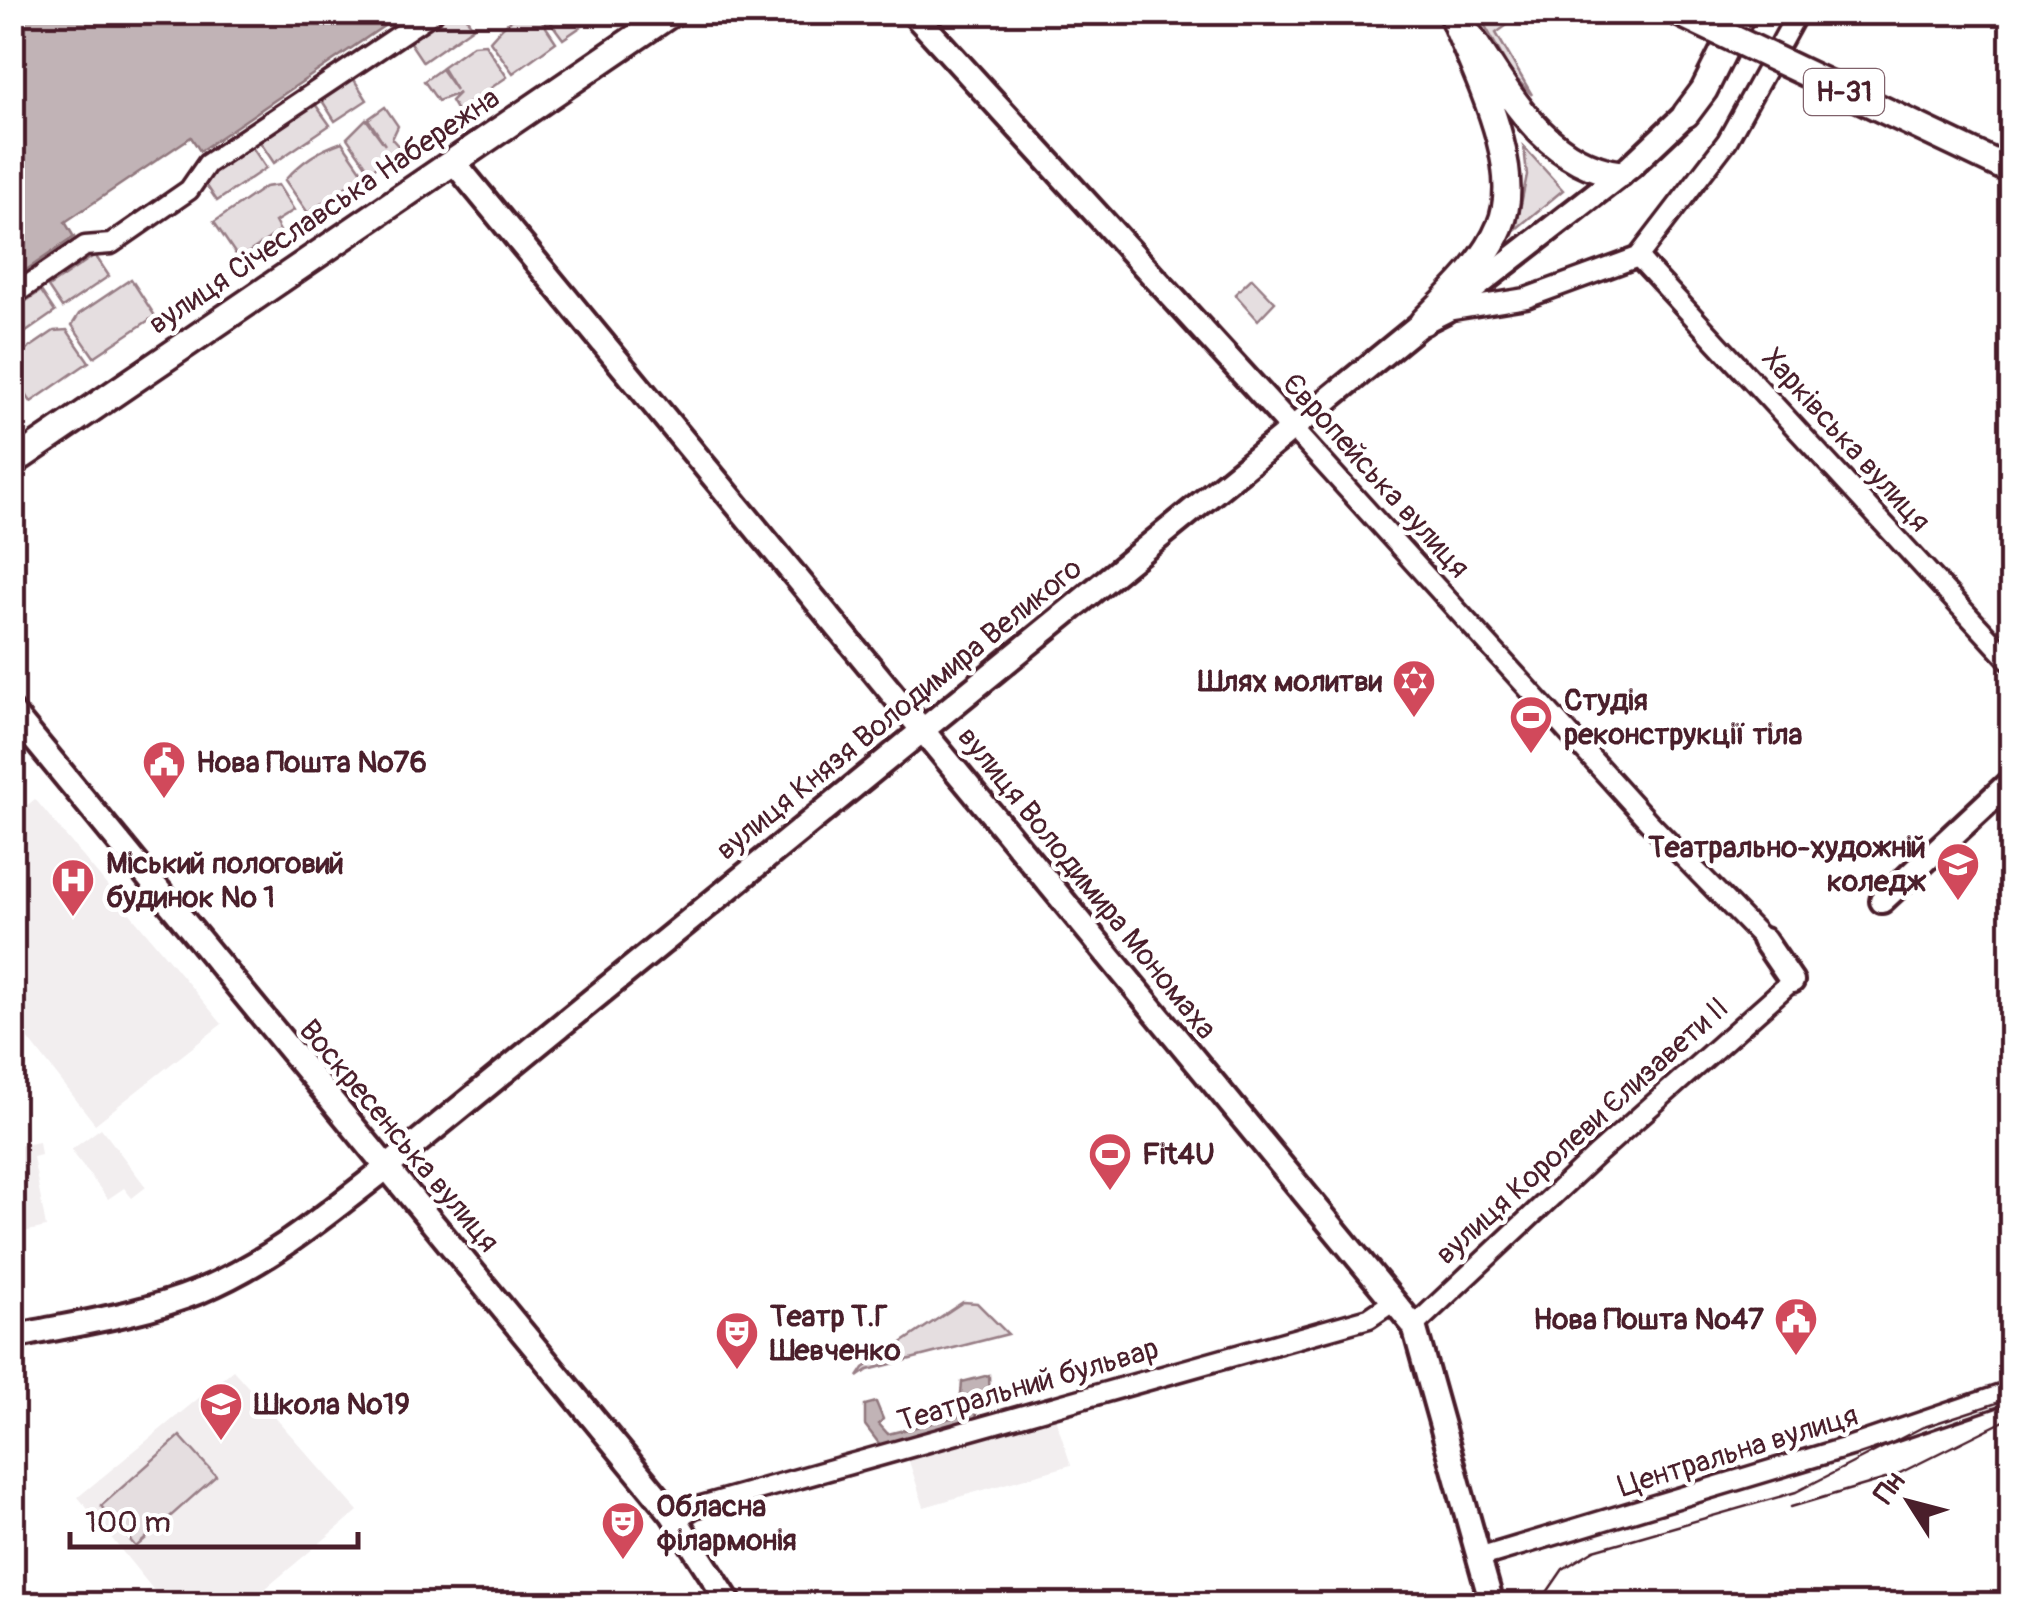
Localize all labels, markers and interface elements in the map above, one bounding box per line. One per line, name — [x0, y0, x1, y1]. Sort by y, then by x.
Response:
road number: Н-31 — [1804, 69, 1884, 115]
street label: вулиця Січеславська Набережна — [141, 79, 507, 343]
street label: Харківська вулиця — [1754, 341, 1938, 539]
street label: Європейська вулиця — [1275, 366, 1477, 586]
street label: вулиця Князя Володимира Великого — [708, 550, 1090, 868]
synagogue icon: Шлях молитви — [1391, 658, 1437, 719]
place label: Шлях молитви — [1197, 663, 1383, 700]
place label: Студія реконструкції тіла — [1564, 682, 1803, 753]
sports icon: Студія реконструкції тіла — [1508, 694, 1554, 755]
street label: вулиця Володимира Мономаха — [949, 719, 1225, 1047]
public building icon: Нова Пошта №76 — [141, 739, 187, 800]
place label: Нова Пошта №76 — [196, 744, 427, 781]
place label: Театрально-художній коледж — [1647, 829, 1927, 900]
school or university icon: Театрально-художній коледж — [1935, 841, 1981, 902]
place label: Міський пологовий будинок № 1 — [106, 845, 344, 916]
hospital icon: Міський пологовий будинок № 1 — [50, 857, 96, 918]
street label: вулиця Королеви Єлизавети ІІ — [1428, 990, 1736, 1272]
street label: Воскресенська вулиця — [291, 1012, 507, 1260]
sports icon: Fit4U — [1087, 1131, 1133, 1192]
place label: Fit4U — [1142, 1136, 1215, 1173]
public building icon: Нова Пошта №47 — [1773, 1296, 1819, 1357]
place label: Театр Т.Г Шевченко — [769, 1298, 901, 1369]
place label: Нова Пошта №47 — [1533, 1301, 1764, 1338]
theatre icon: Театр Т.Г Шевченко — [714, 1310, 760, 1371]
street label: Театральний бульвар — [893, 1330, 1163, 1440]
school or university icon: Школа №19 — [198, 1381, 244, 1442]
place label: Школа №19 — [253, 1386, 410, 1423]
street label: Центральна вулиця — [1614, 1397, 1862, 1505]
north arrow — [1859, 1452, 1959, 1552]
text: Пн — [1867, 1465, 1913, 1511]
scale bar — [70, 1487, 358, 1549]
place label: Обласна філармонія — [656, 1488, 797, 1559]
theatre icon: Обласна філармонія — [600, 1500, 646, 1561]
text: 100 m — [85, 1504, 171, 1541]

